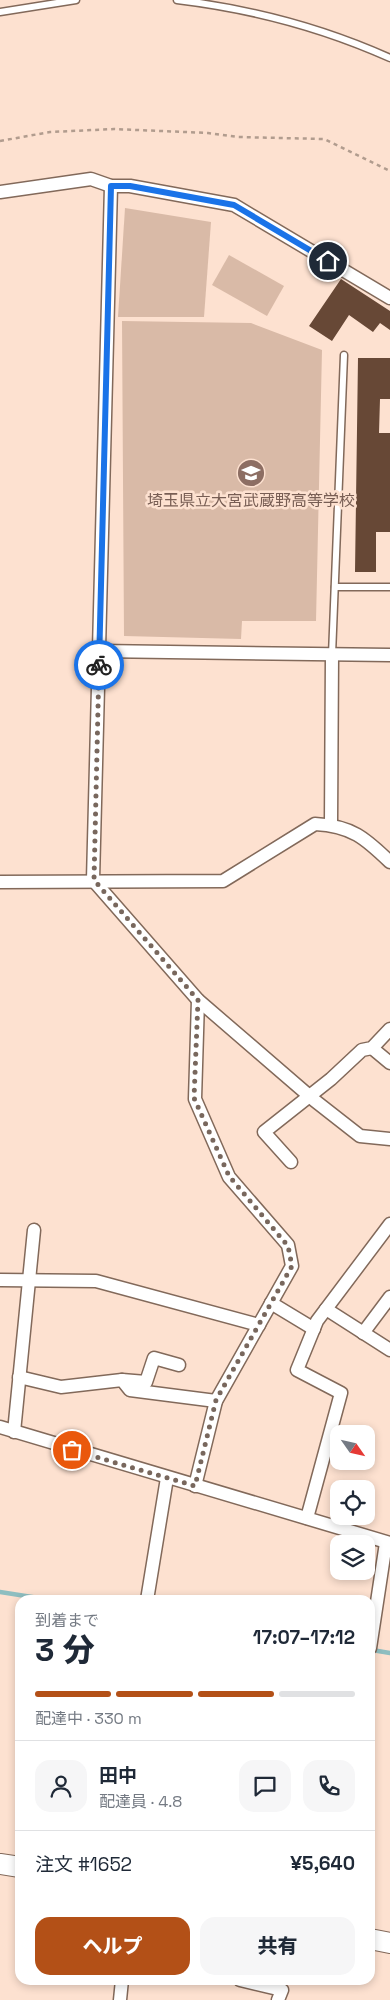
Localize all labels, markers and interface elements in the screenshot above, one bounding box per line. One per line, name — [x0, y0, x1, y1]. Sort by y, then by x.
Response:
pin — [307, 240, 349, 282]
icon: home — [314, 247, 342, 275]
school or university icon: 埼玉県立大宮武蔵野高等学校 — [236, 458, 266, 488]
place label: 埼玉県立大宮武蔵野高等学校 — [147, 490, 355, 511]
courier — [74, 640, 124, 690]
icon: bike — [85, 651, 113, 679]
north arrow — [330, 1425, 375, 1470]
map controls — [330, 1425, 375, 1580]
pin — [51, 1429, 93, 1471]
icon: bag — [58, 1436, 86, 1464]
button: locate — [330, 1480, 375, 1525]
button: layers — [330, 1535, 375, 1580]
text: 到着まで — [35, 1610, 99, 1631]
text: 17:07–17:12 — [253, 1625, 355, 1650]
text: 3 分 — [35, 1630, 95, 1670]
text: 配達中 · 330 m — [35, 1708, 142, 1729]
button: person — [35, 1760, 87, 1812]
button: chat — [239, 1760, 291, 1812]
button: phone — [303, 1760, 355, 1812]
text: 田中 — [99, 1763, 137, 1788]
text: 配達員 · 4.8 — [99, 1791, 182, 1812]
text: ¥5,640 — [290, 1851, 355, 1876]
text: 注文 #1652 — [35, 1852, 132, 1877]
button: ヘルプ — [35, 1917, 190, 1975]
button: 共有 — [200, 1917, 355, 1975]

